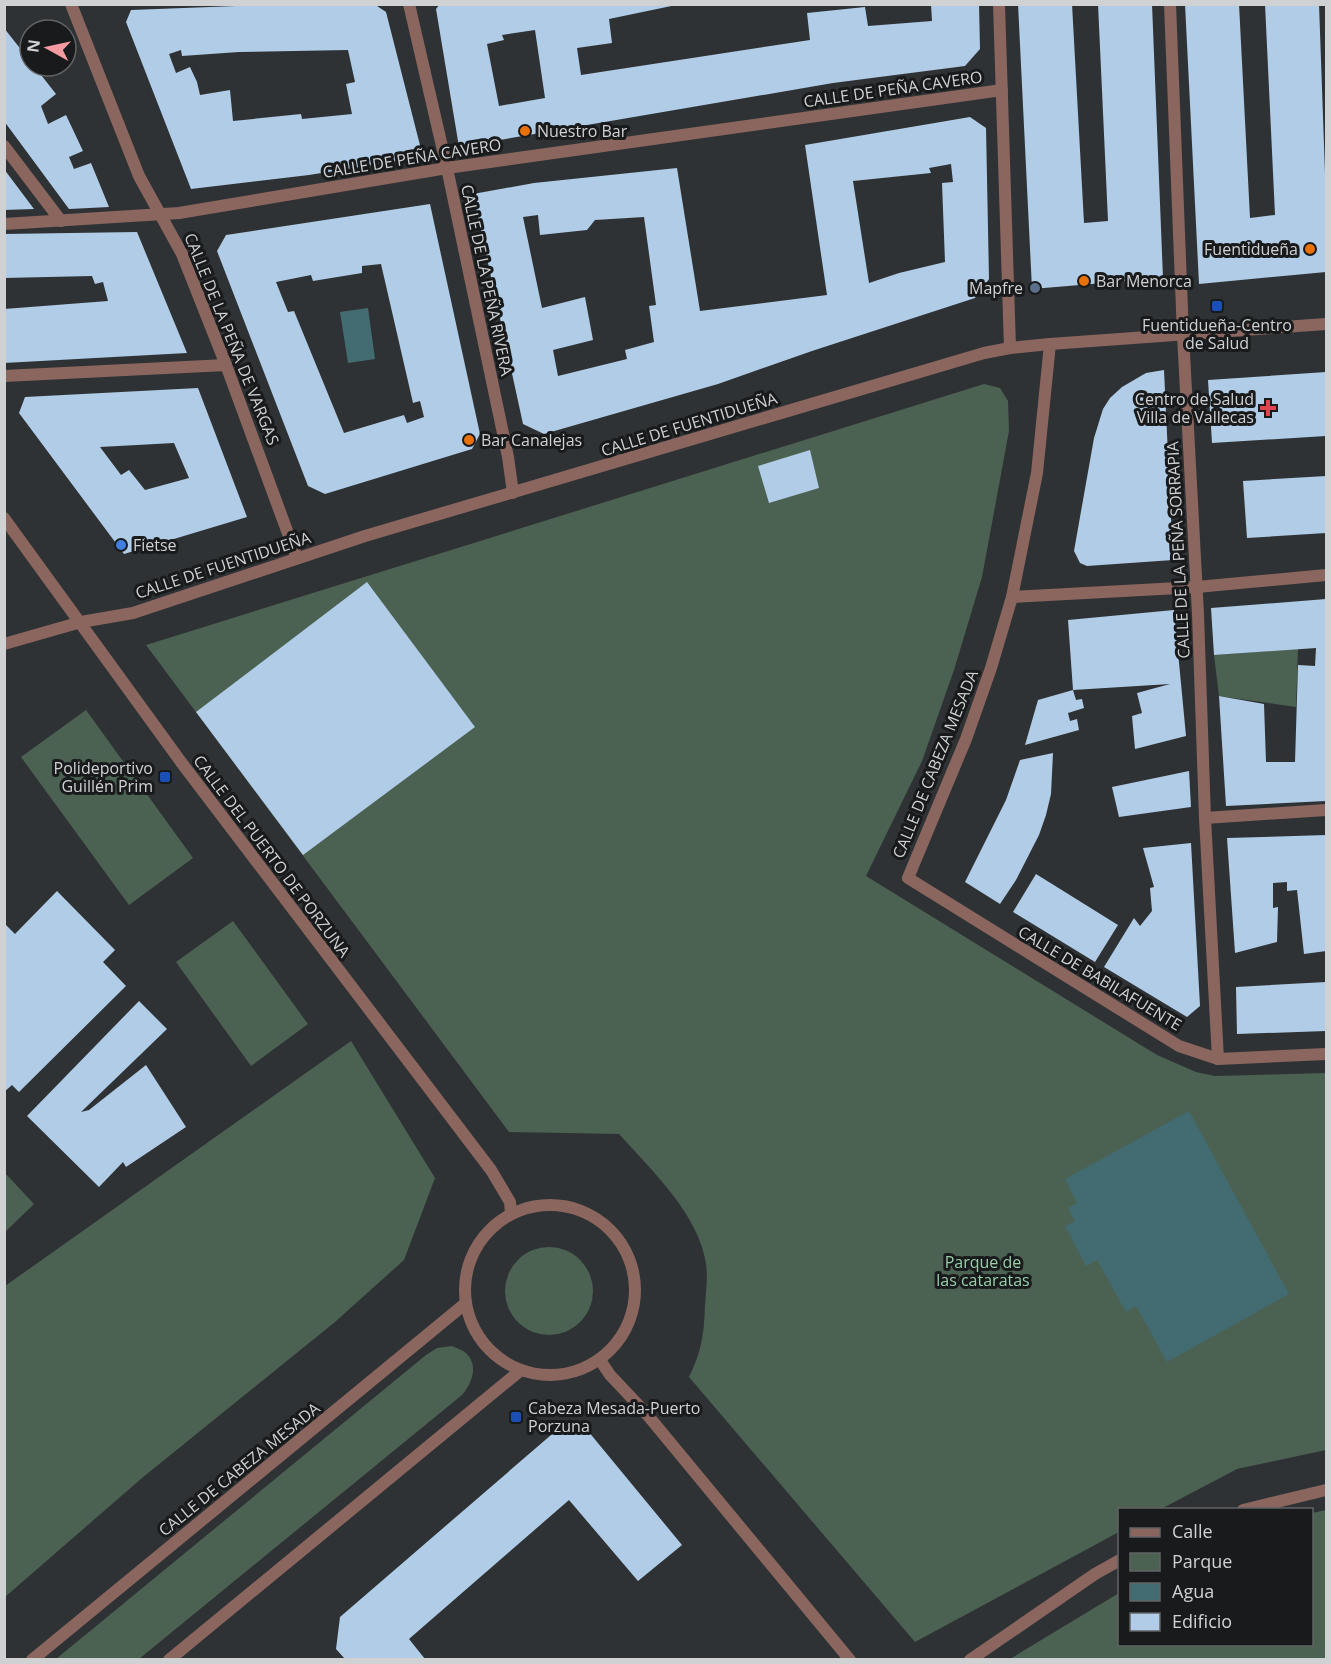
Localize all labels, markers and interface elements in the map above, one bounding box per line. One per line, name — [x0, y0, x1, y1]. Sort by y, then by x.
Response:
north arrow — [18, 18, 78, 78]
text: N — [21, 38, 45, 54]
street label: CALLE DE PEÑA CAVERO — [802, 66, 984, 112]
place label: Nuestro Bar — [537, 120, 628, 142]
marker: Nuestro Bar — [518, 124, 532, 138]
street label: CALLE DE PEÑA CAVERO — [321, 133, 503, 183]
street label: CALLE DE LA PEÑA RIVERA — [456, 182, 518, 378]
street label: CALLE DE LA PEÑA DE VARGAS — [179, 230, 285, 448]
place label: Fuentidueña — [1204, 238, 1298, 260]
marker: Fuentidueña — [1303, 242, 1317, 256]
place label: Bar Menorca — [1096, 270, 1192, 292]
marker: Bar Menorca — [1077, 274, 1091, 288]
place label: Mapfre — [969, 277, 1023, 299]
marker: Mapfre — [1028, 281, 1042, 295]
marker: Fuentidueña-Centro de Salud — [1210, 299, 1224, 313]
place label: Fuentidueña-Centro de Salud — [1142, 314, 1292, 354]
street label: CALLE DE FUENTIDUEÑA — [598, 386, 781, 461]
place label: Centro de Salud Villa de Vallecas — [1135, 388, 1254, 428]
marker: Centro de Salud Villa de Vallecas — [1259, 399, 1277, 417]
place label: Bar Canalejas — [481, 429, 582, 451]
marker: Bar Canalejas — [462, 433, 476, 447]
street label: CALLE DE LA PEÑA SORRAPIA — [1161, 440, 1195, 659]
street label: CALLE DE FUENTIDUEÑA — [133, 526, 314, 604]
place label: Fietse — [133, 534, 177, 556]
marker: Fietse — [114, 538, 128, 552]
street label: CALLE DE CABEZA MESADA — [887, 666, 983, 861]
street label: CALLE DEL PUERTO DE PORZUNA — [189, 750, 356, 962]
place label: Polideportivo Guillén Prim — [54, 757, 153, 797]
marker: Polideportivo Guillén Prim — [158, 770, 172, 784]
street label: CALLE DE BABILAFUENTE — [1014, 920, 1186, 1036]
park label: Parque de las cataratas — [936, 1251, 1030, 1291]
street label: CALLE DE CABEZA MESADA — [154, 1397, 325, 1541]
place label: Cabeza Mesada-Puerto Porzuna — [528, 1397, 700, 1437]
marker: Cabeza Mesada-Puerto Porzuna — [509, 1410, 523, 1424]
legend — [1118, 1508, 1313, 1646]
text: Calle — [1172, 1519, 1213, 1543]
text: Parque — [1172, 1549, 1232, 1573]
text: Agua — [1172, 1579, 1214, 1603]
text: Edificio — [1172, 1609, 1232, 1633]

